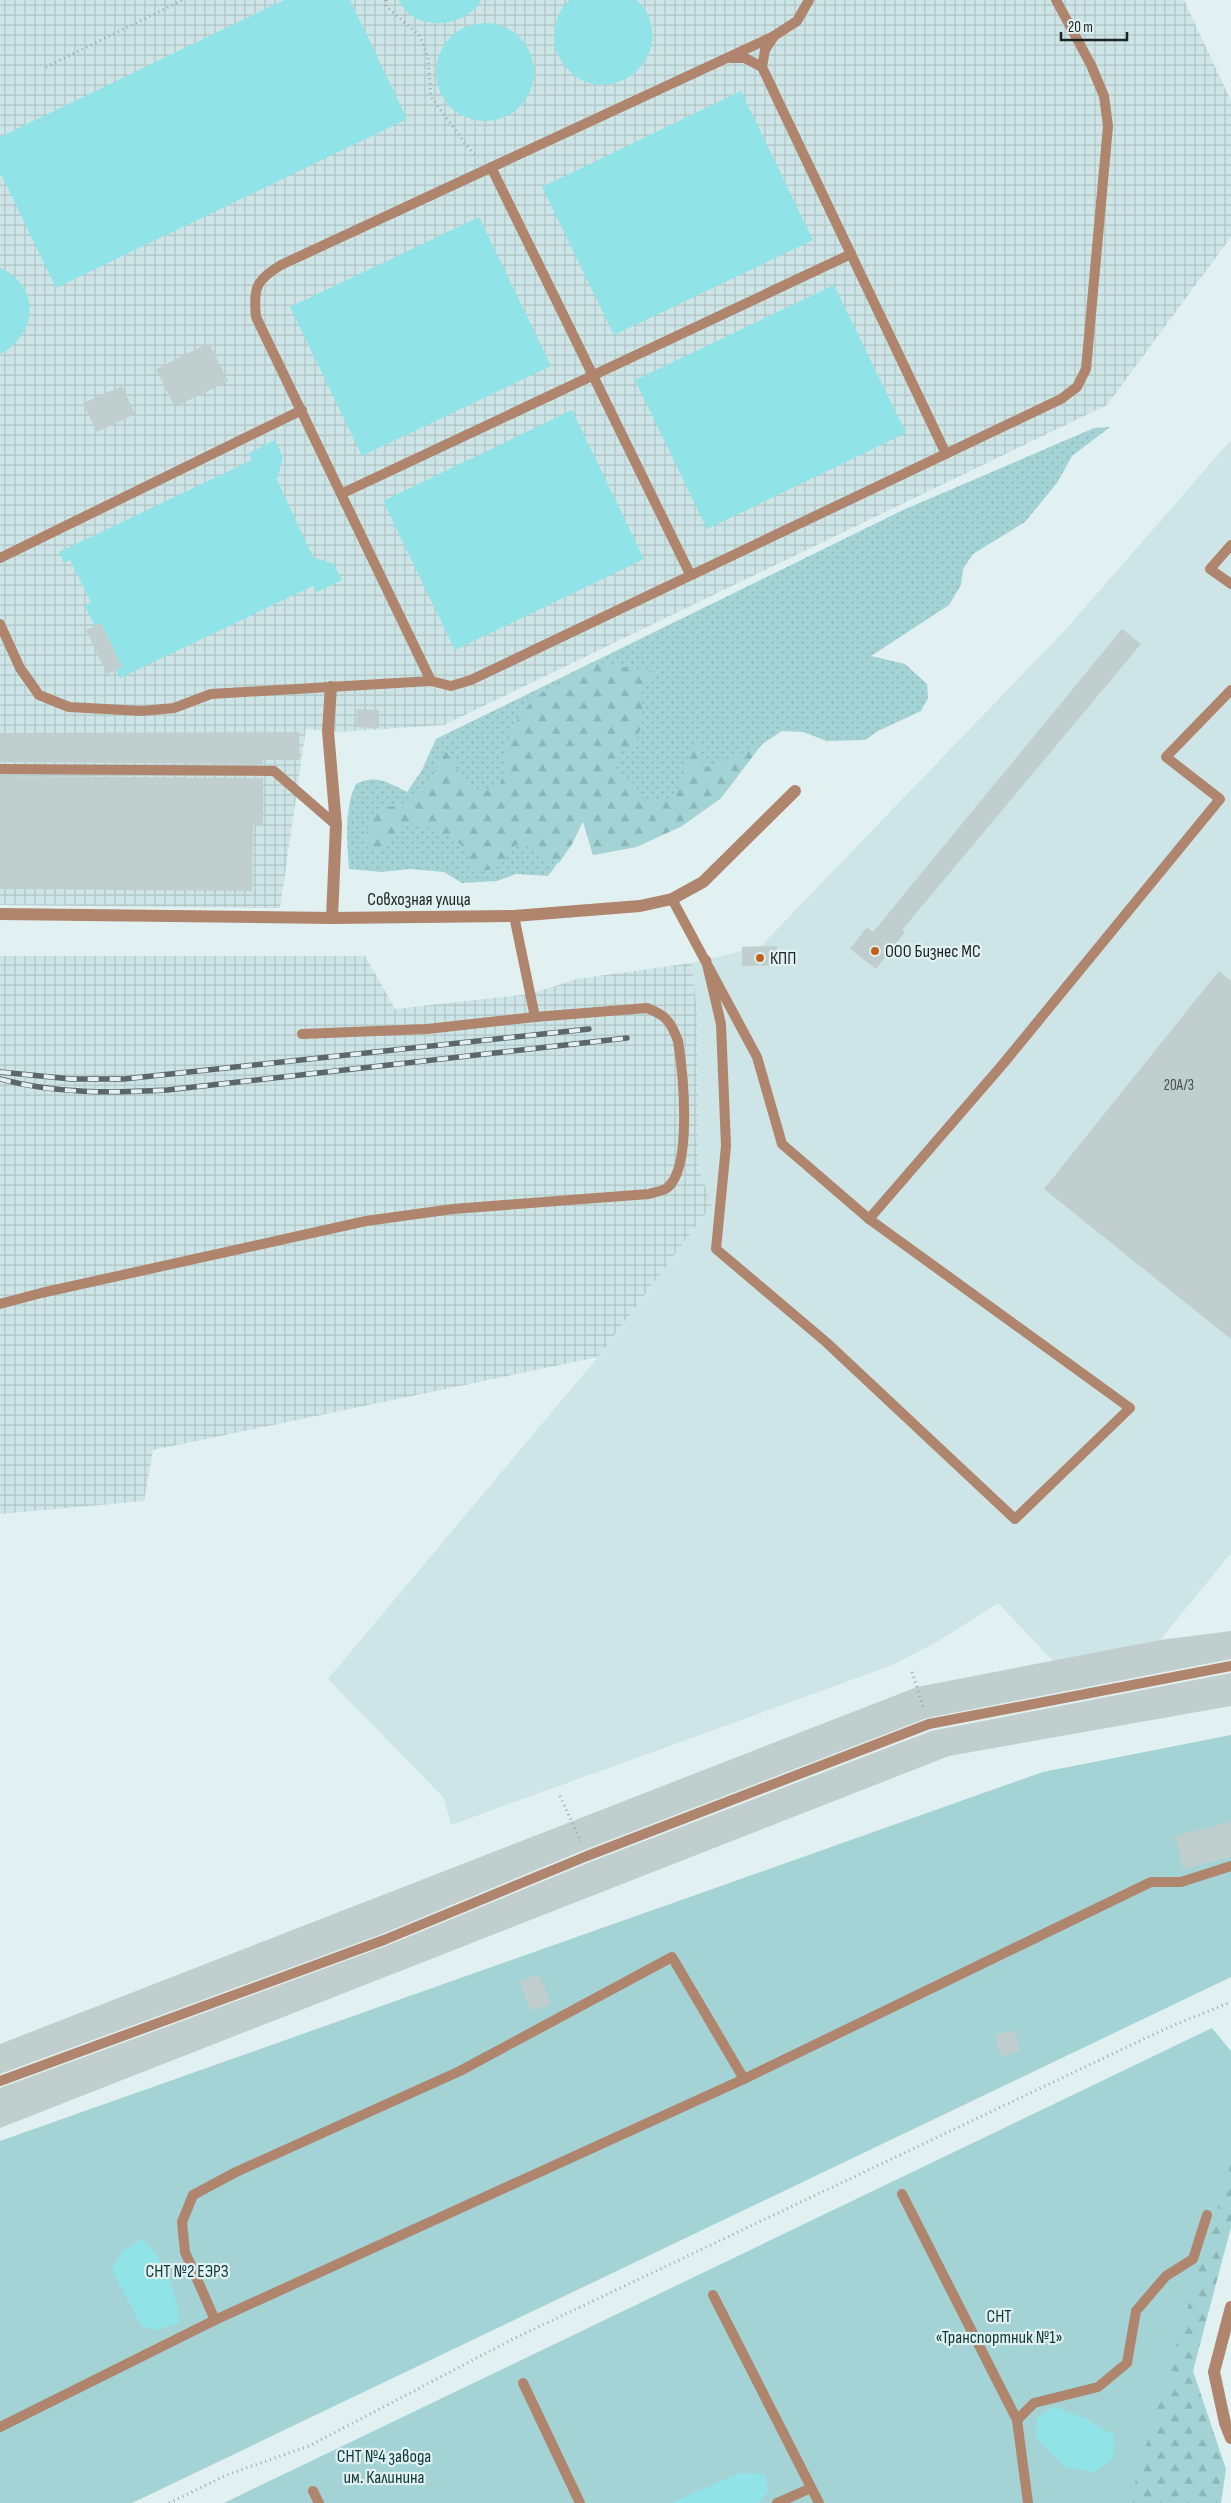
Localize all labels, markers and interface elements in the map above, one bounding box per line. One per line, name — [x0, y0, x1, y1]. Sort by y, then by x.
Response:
scale bar — [1061, 10, 1127, 42]
text: 20 m — [1068, 18, 1093, 37]
street label: Совхозная улица — [367, 889, 471, 910]
place label: ООО Бизнес МС — [885, 941, 981, 962]
marker: ООО Бизнес МС — [869, 945, 881, 957]
place label: КПП — [770, 948, 796, 969]
marker: КПП — [754, 952, 766, 964]
house number: 20А/3 — [1164, 1076, 1194, 1095]
park label: СНТ №2 ЕЭРЗ — [145, 2261, 229, 2282]
park label: СНТ «Транспортник №1» — [935, 2306, 1063, 2348]
park label: СНТ №4 завода им. Калинина — [337, 2446, 431, 2488]

